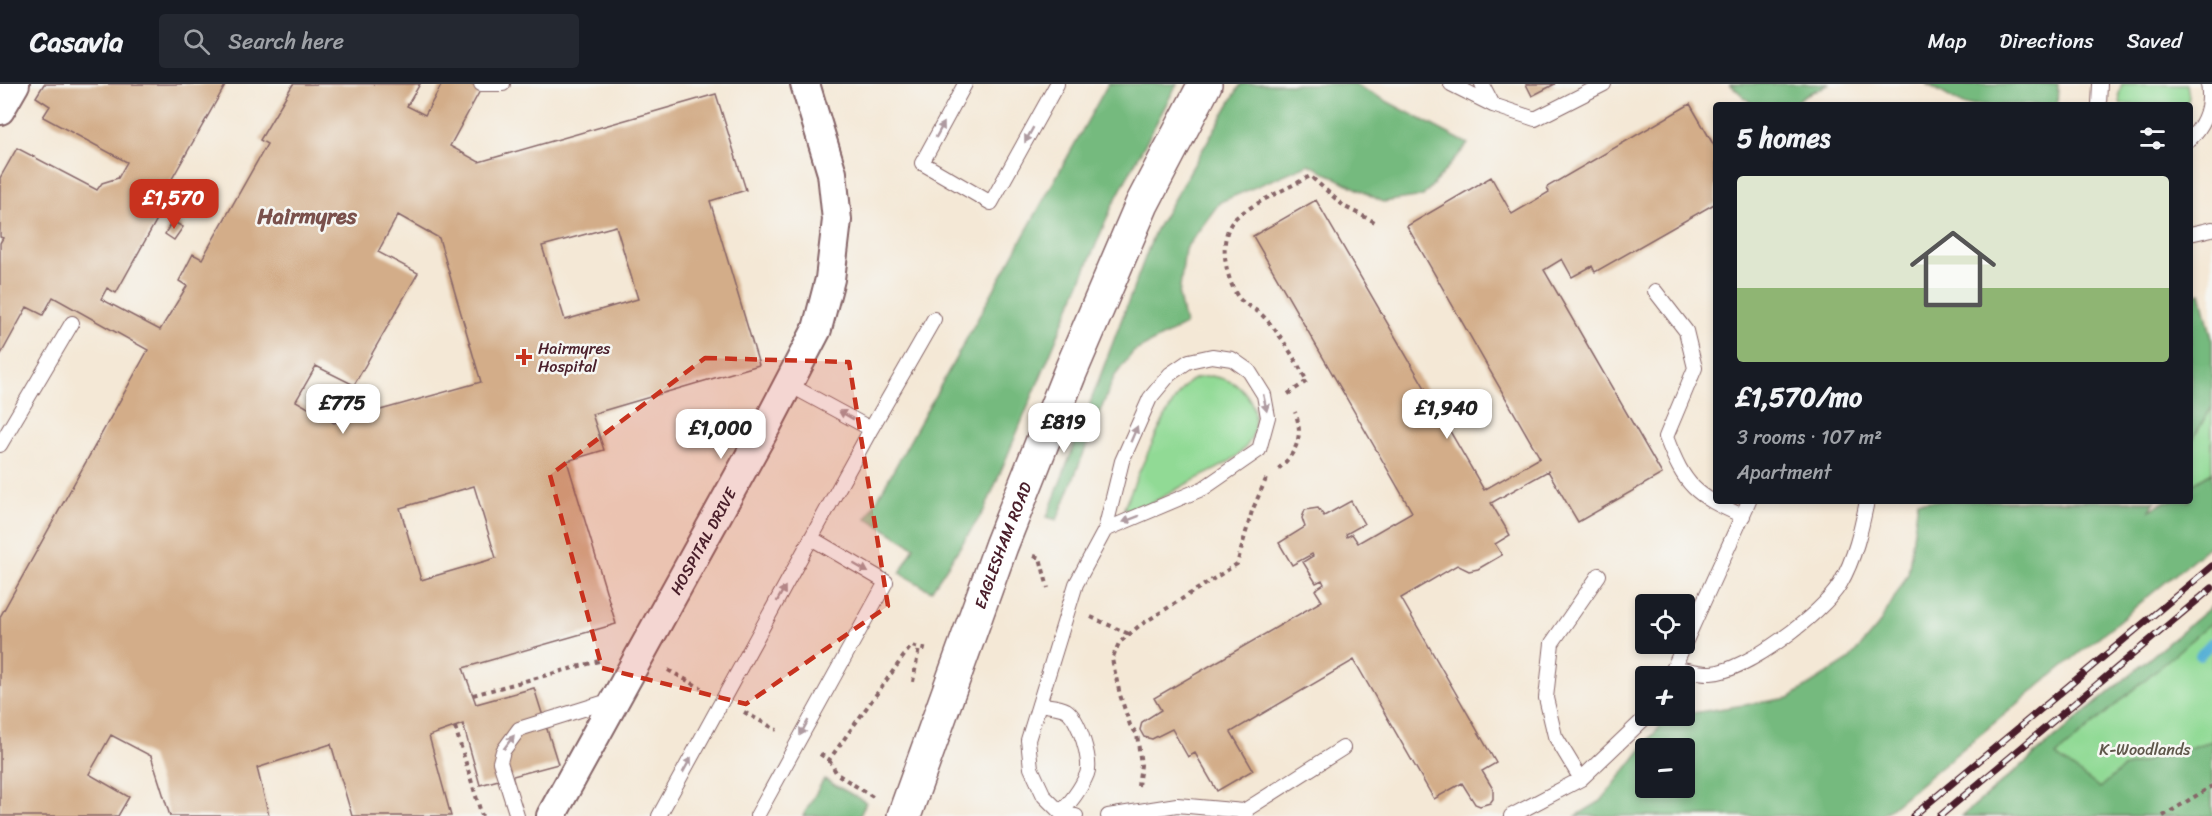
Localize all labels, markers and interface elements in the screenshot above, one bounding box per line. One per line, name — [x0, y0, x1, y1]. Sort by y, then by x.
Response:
search box — [159, 14, 579, 68]
text: Casavia — [30, 17, 123, 66]
text: Search here — [228, 22, 344, 61]
text: Map — [1928, 22, 1966, 60]
text: Directions — [1999, 22, 2094, 60]
text: Saved — [2127, 22, 2182, 60]
icon: search — [180, 25, 213, 58]
text: 5 homes — [1737, 115, 1830, 161]
one-way arrow — [935, 122, 945, 139]
icon: filters — [2136, 122, 2169, 155]
one-way arrow — [1023, 127, 1034, 143]
pin: £1,570 — [125, 179, 223, 230]
text: £1,570 — [144, 181, 204, 216]
district label: Hairmyres — [256, 197, 358, 236]
icon: home — [1899, 215, 2007, 323]
place label: Hairmyres Hospital — [538, 334, 611, 381]
marker: Hairmyres Hospital — [515, 348, 533, 366]
text: £1,570/mo — [1737, 374, 1862, 420]
pin: £775 — [307, 384, 379, 435]
text: £775 — [320, 386, 366, 421]
pin: £1,940 — [1398, 389, 1496, 440]
text: £1,940 — [1416, 391, 1478, 426]
one-way arrow — [1261, 394, 1270, 413]
pin: £819 — [1028, 403, 1100, 454]
text: £819 — [1042, 405, 1086, 440]
pin: £1,000 — [672, 409, 770, 460]
one-way arrow — [837, 410, 854, 420]
text: £1,000 — [690, 411, 752, 446]
text: 3 rooms · 107 m² — [1737, 420, 1882, 455]
one-way arrow — [1129, 424, 1139, 442]
text: Apartment — [1737, 455, 1831, 490]
street label: EAGLESHAM ROAD — [965, 477, 1040, 613]
street label: HOSPITAL DRIVE — [661, 481, 745, 600]
one-way arrow — [1121, 515, 1139, 525]
one-way arrow — [853, 563, 870, 573]
one-way arrow — [776, 585, 786, 602]
map controls — [1635, 594, 1695, 798]
button: locate — [1635, 594, 1695, 654]
button: + — [1635, 666, 1695, 726]
one-way arrow — [799, 720, 810, 736]
one-way arrow — [503, 734, 516, 750]
park label: K-Woodlands — [2099, 735, 2191, 764]
button: − — [1635, 738, 1695, 798]
one-way arrow — [682, 756, 692, 773]

